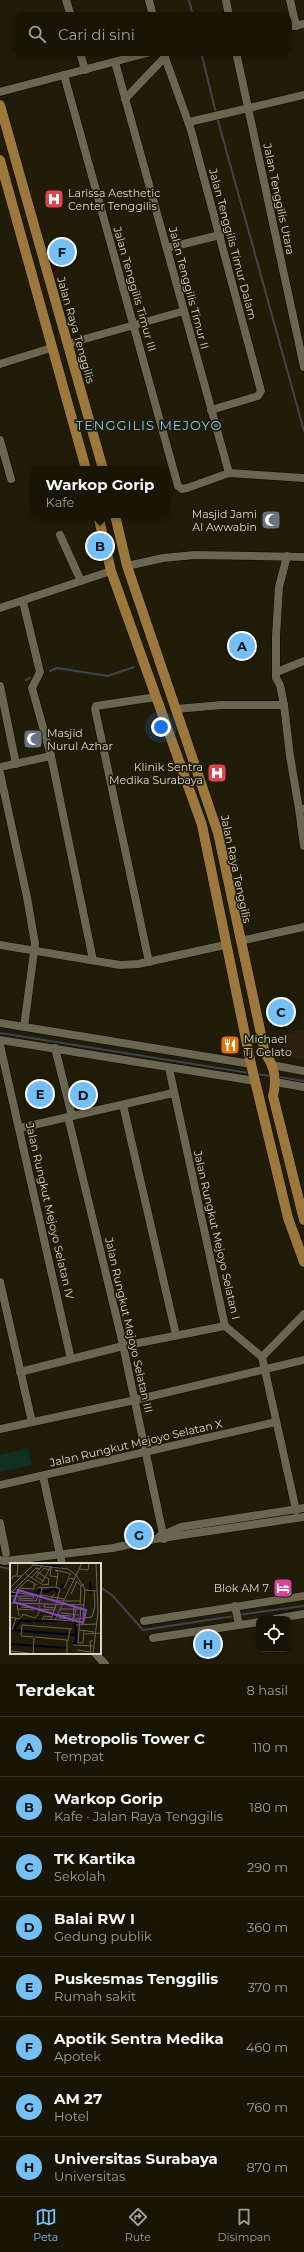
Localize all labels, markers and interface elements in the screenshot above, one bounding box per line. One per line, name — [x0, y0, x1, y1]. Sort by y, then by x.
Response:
search box — [12, 12, 292, 56]
icon: search — [26, 23, 48, 45]
text: Cari di sini — [58, 25, 135, 44]
street label: Jalan Tenggilis Utara — [260, 141, 298, 256]
street label: Jalan Tenggilis Timur Dalam — [206, 166, 260, 321]
place label: Larissa Aesthetic Center Tenggilis — [68, 186, 160, 213]
hospital icon: Larissa Aesthetic Center Tenggilis — [43, 188, 65, 210]
street label: Jalan Tenggilis Timur III — [110, 224, 160, 353]
street label: Jalan Tenggilis Timur II — [166, 224, 212, 351]
pin: F — [49, 237, 75, 267]
street label: Jalan Raya Tenggilis — [54, 274, 98, 385]
district label: TENGGILIS MEJOYO — [76, 417, 222, 433]
popup — [31, 466, 169, 518]
text: Warkop Gorip — [46, 475, 154, 494]
text: Kafe — [46, 494, 74, 510]
place label: Masjid Jami Al Awwabin — [192, 507, 257, 534]
mosque icon: Masjid Jami Al Awwabin — [260, 509, 282, 531]
pin: B — [87, 531, 113, 561]
pin: A — [229, 631, 255, 661]
your location — [151, 717, 171, 737]
place label: Masjid Nurul Azhar — [47, 726, 113, 753]
mosque icon: Masjid Nurul Azhar — [22, 728, 44, 750]
place label: Klinik Sentra Medika Surabaya — [109, 760, 203, 787]
hospital icon: Klinik Sentra Medika Surabaya — [206, 762, 228, 784]
street label: Jalan Raya Tenggilis — [217, 813, 254, 925]
pin: C — [268, 997, 294, 1027]
place label: Michael Tj Gelato — [244, 1032, 292, 1059]
restaurant icon: Michael Tj Gelato — [219, 1034, 241, 1056]
pin: E — [27, 1079, 53, 1109]
pin: D — [70, 1080, 96, 1110]
street label: Jalan Rungkut Mejoyo Selatan IV — [23, 1121, 77, 1301]
street label: Jalan Rungkut Mejoyo Selatan I — [191, 1148, 243, 1321]
street label: Jalan Rungkut Mejoyo Selatan III — [102, 1235, 156, 1414]
street label: Jalan Rungkut Mejoyo Selatan X — [47, 1416, 224, 1470]
pin: G — [126, 1520, 152, 1550]
inset map — [10, 1563, 101, 1654]
hotel icon: Blok AM 7 — [272, 1577, 294, 1599]
place label: Blok AM 7 — [214, 1581, 269, 1595]
map controls — [256, 1616, 292, 1652]
button: locate — [256, 1616, 292, 1652]
pin: H — [195, 1629, 221, 1659]
text: Terdekat — [16, 1680, 95, 1700]
text: 8 hasil — [247, 1682, 288, 1698]
text: Metropolis Tower C — [54, 1729, 205, 1748]
text: A — [24, 1739, 34, 1755]
text: 110 m — [253, 1739, 288, 1755]
text: Tempat — [54, 1748, 104, 1764]
text: Warkop Gorip — [54, 1789, 163, 1808]
text: B — [24, 1799, 34, 1815]
text: 180 m — [249, 1799, 288, 1815]
text: Kafe · Jalan Raya Tenggilis — [54, 1808, 223, 1824]
text: TK Kartika — [54, 1849, 135, 1868]
text: C — [24, 1859, 34, 1875]
text: 290 m — [247, 1859, 288, 1875]
text: Sekolah — [54, 1868, 105, 1884]
text: Balai RW I — [54, 1909, 135, 1928]
text: D — [24, 1919, 34, 1935]
text: 360 m — [247, 1919, 288, 1935]
text: Gedung publik — [54, 1928, 152, 1944]
text: Puskesmas Tenggilis — [54, 1969, 218, 1988]
text: E — [25, 1979, 33, 1995]
text: 370 m — [248, 1979, 288, 1995]
text: Rumah sakit — [54, 1988, 136, 2004]
text: Apotik Sentra Medika — [54, 2029, 224, 2048]
text: F — [25, 2039, 33, 2055]
text: 460 m — [246, 2039, 288, 2055]
text: Apotek — [54, 2048, 101, 2064]
text: AM 27 — [54, 2089, 102, 2108]
text: G — [24, 2099, 34, 2115]
text: 760 m — [247, 2099, 288, 2115]
text: Hotel — [54, 2108, 89, 2124]
text: Universitas Surabaya — [54, 2149, 218, 2168]
text: H — [24, 2159, 34, 2175]
text: 870 m — [247, 2159, 288, 2175]
text: Universitas — [54, 2168, 125, 2184]
tab: Peta — [33, 2206, 58, 2244]
tab: Rute — [125, 2206, 151, 2244]
tab: Disimpan — [217, 2206, 271, 2244]

